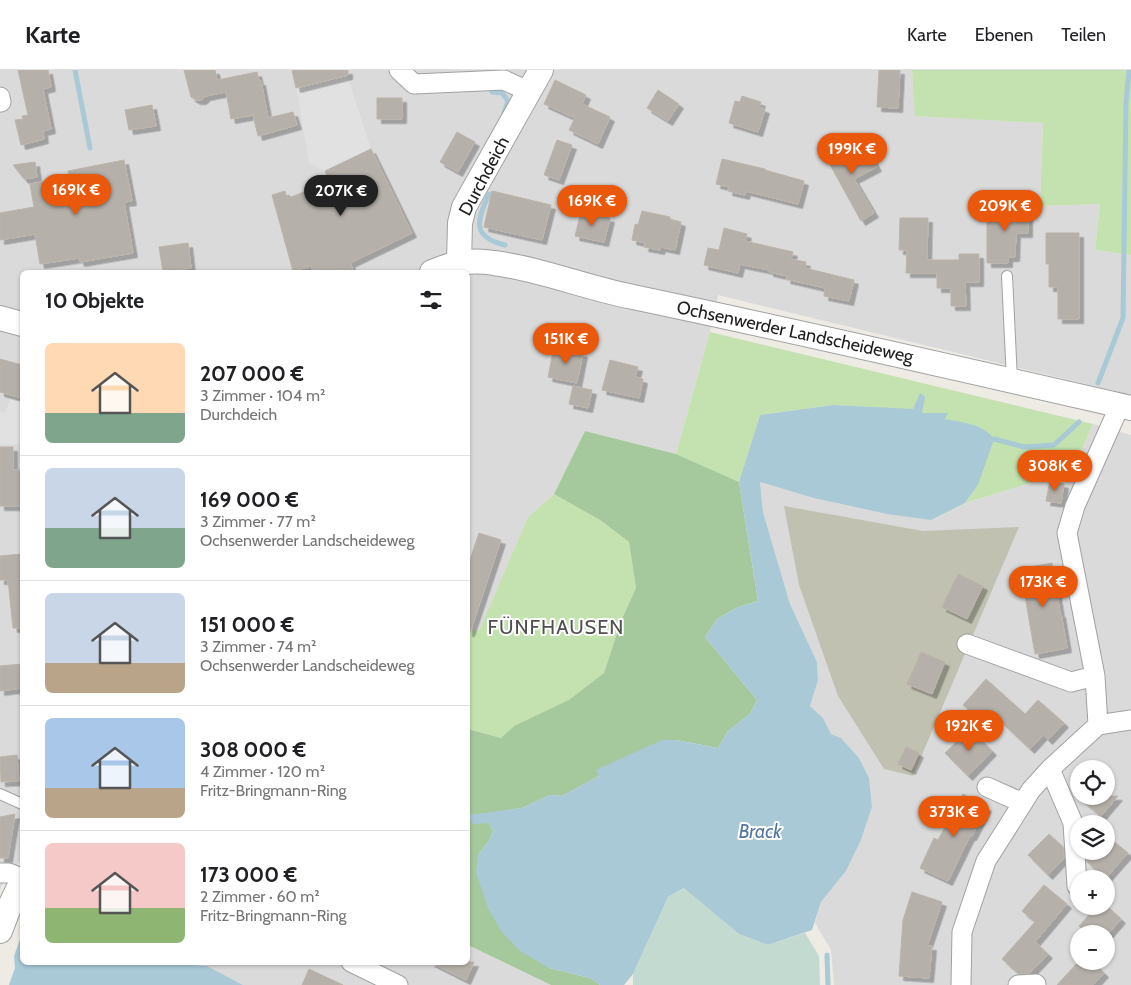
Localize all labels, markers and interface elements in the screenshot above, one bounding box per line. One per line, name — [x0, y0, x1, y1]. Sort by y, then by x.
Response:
text: Karte — [25, 20, 80, 49]
text: Karte — [907, 24, 947, 46]
text: Ebenen — [975, 24, 1033, 46]
text: Teilen — [1061, 24, 1106, 46]
pin: 199K € — [811, 132, 893, 175]
street label: Durchdeich — [454, 133, 514, 219]
text: 199K € — [828, 139, 876, 158]
pin: 169K € — [35, 174, 117, 216]
pin: 207K € — [300, 174, 382, 217]
text: 169K € — [52, 180, 100, 199]
text: 207K € — [315, 181, 367, 200]
pin: 169K € — [551, 184, 633, 227]
pin: 209K € — [964, 190, 1046, 232]
text: 169K € — [568, 191, 616, 210]
text: 209K € — [979, 196, 1031, 215]
icon: filters — [417, 286, 445, 314]
text: 10 Objekte — [45, 288, 144, 313]
street label: Ochsenwerder Landscheideweg — [675, 296, 916, 368]
pin: 151K € — [525, 322, 607, 365]
text: 151K € — [544, 329, 588, 348]
text: 207 000 € — [200, 361, 304, 386]
icon: home — [85, 363, 145, 423]
text: 3 Zimmer · 104 m² — [200, 386, 325, 405]
text: Durchdeich — [200, 405, 277, 424]
pin: 308K € — [1014, 450, 1096, 492]
text: 308K € — [1028, 456, 1082, 475]
text: 169 000 € — [200, 487, 299, 512]
icon: home — [85, 488, 145, 548]
text: 3 Zimmer · 77 m² — [200, 512, 316, 531]
text: Ochsenwerder Landscheideweg — [200, 531, 415, 550]
pin: 173K € — [1002, 566, 1084, 608]
text: 173K € — [1020, 572, 1066, 591]
text: 151 000 € — [200, 612, 294, 637]
icon: home — [85, 613, 145, 673]
district label: FÜNFHAUSEN — [488, 615, 624, 639]
text: 3 Zimmer · 74 m² — [200, 637, 316, 656]
text: Ochsenwerder Landscheideweg — [200, 656, 415, 675]
pin: 192K € — [928, 710, 1010, 752]
text: 192K € — [945, 716, 993, 735]
text: 308 000 € — [200, 737, 306, 762]
icon: home — [85, 738, 145, 798]
map controls — [1070, 760, 1115, 970]
button: locate — [1070, 760, 1115, 805]
text: 4 Zimmer · 120 m² — [200, 762, 325, 781]
text: Fritz-Bringmann-Ring — [200, 781, 347, 800]
pin: 373K € — [913, 796, 995, 838]
text: 373K € — [929, 802, 979, 821]
button: layers — [1070, 815, 1115, 860]
water label: Brack — [739, 820, 782, 843]
text: 173 000 € — [200, 862, 297, 887]
icon: home — [85, 863, 145, 923]
button: + — [1070, 870, 1115, 915]
text: 2 Zimmer · 60 m² — [200, 887, 320, 906]
text: Fritz-Bringmann-Ring — [200, 906, 347, 925]
button: − — [1070, 925, 1115, 970]

